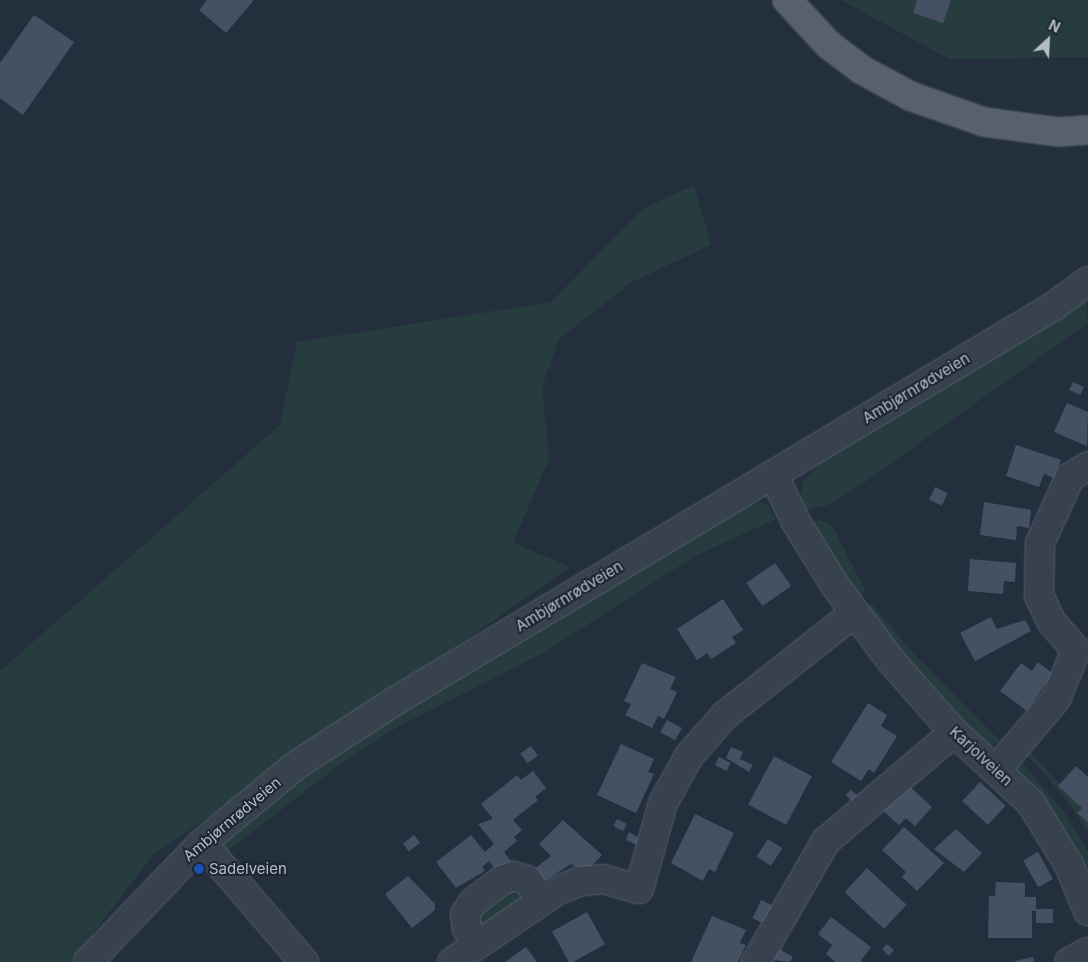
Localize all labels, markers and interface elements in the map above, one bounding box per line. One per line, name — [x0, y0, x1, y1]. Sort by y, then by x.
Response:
north arrow — [1023, 15, 1073, 65]
text: N — [1046, 16, 1063, 36]
street label: Ambjørnrødveien — [859, 349, 973, 427]
street label: Ambjørnrødveien — [512, 557, 626, 635]
street label: Karjolveien — [946, 723, 1016, 789]
street label: Ambjørnrødveien — [180, 773, 284, 865]
place label: Sadelveien — [209, 860, 287, 878]
marker: Sadelveien — [193, 863, 205, 875]

